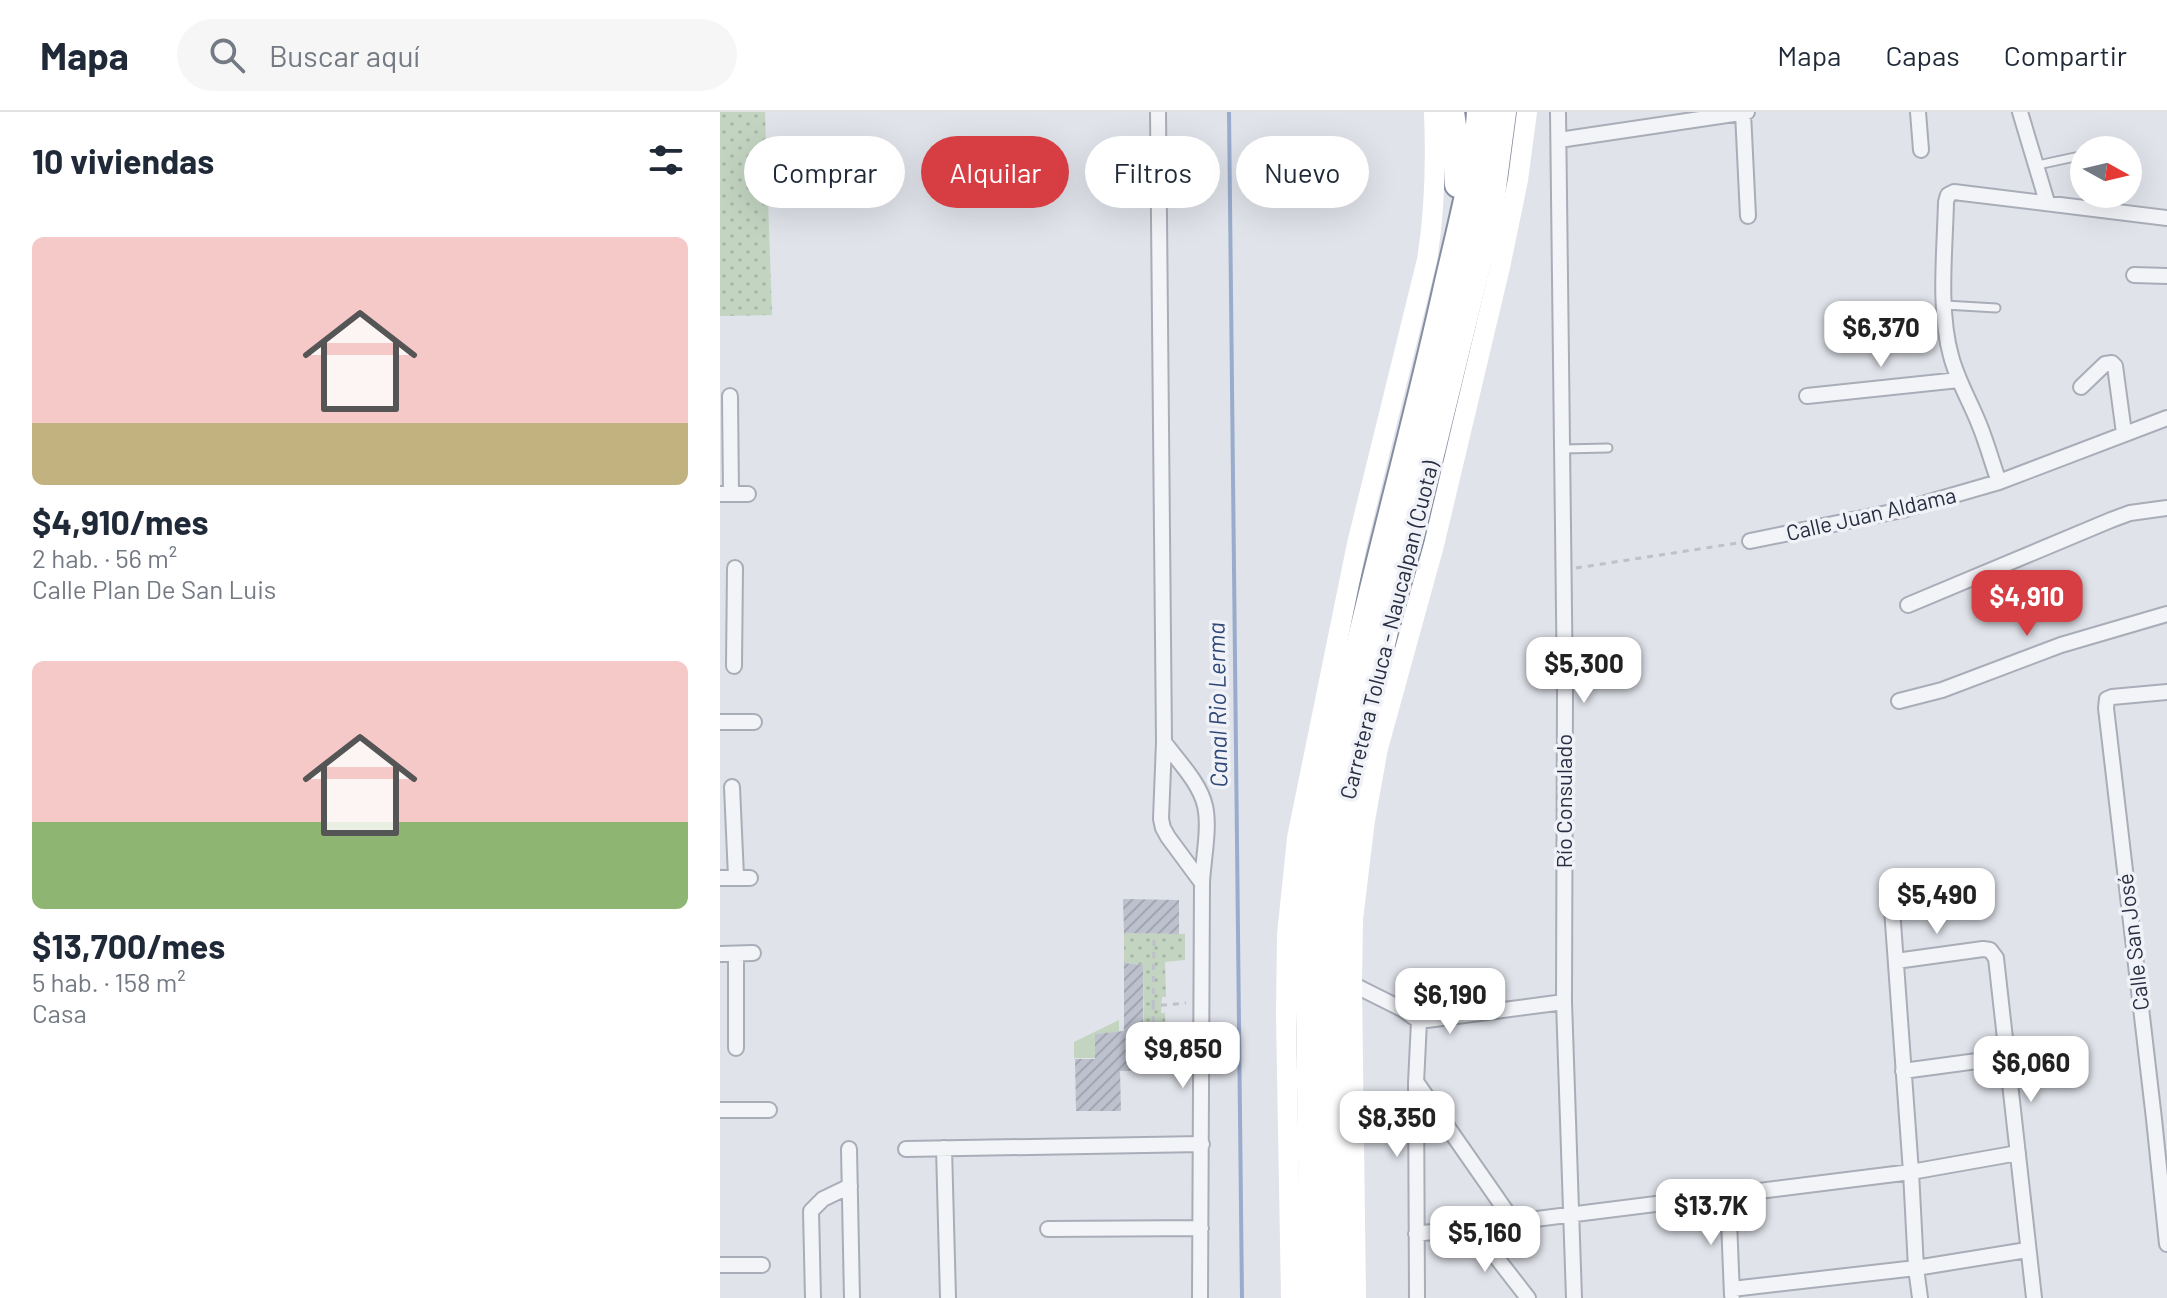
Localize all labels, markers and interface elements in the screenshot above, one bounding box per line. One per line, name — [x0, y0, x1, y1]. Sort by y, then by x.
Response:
search box — [177, 19, 737, 91]
text: Mapa — [40, 32, 129, 78]
icon: search — [205, 33, 249, 77]
text: Buscar aquí — [269, 37, 420, 73]
text: Mapa — [1777, 38, 1841, 72]
text: Capas — [1885, 38, 1960, 72]
text: Compartir — [2004, 38, 2127, 72]
chip: Comprar — [744, 136, 905, 208]
chip: Alquilar — [921, 136, 1069, 208]
chip: Filtros — [1085, 136, 1220, 208]
chip: Nuevo — [1236, 136, 1369, 208]
north arrow — [2070, 136, 2142, 208]
map controls — [2070, 136, 2142, 208]
icon: filters — [644, 138, 688, 182]
text: 10 viviendas — [32, 140, 214, 181]
icon: home — [288, 289, 432, 433]
pin: $6,370 — [1816, 301, 1946, 369]
text: $6,370 — [1842, 311, 1920, 342]
street label: Carretera Toluca - Naucalpan (Cuota) — [1333, 458, 1443, 802]
street label: Calle Juan Aldama — [1783, 481, 1958, 545]
text: $4,910/mes — [32, 501, 209, 542]
text: 2 hab. · 56 m² — [32, 542, 177, 573]
pin: $4,910 — [1962, 570, 2092, 638]
text: Calle Plan De San Luis — [32, 573, 276, 604]
text: $4,910 — [1990, 580, 2064, 611]
water label: Canal Rio Lerma — [1201, 622, 1232, 788]
pin: $5,300 — [1519, 637, 1649, 705]
text: $5,300 — [1544, 647, 1624, 678]
icon: home — [288, 713, 432, 857]
street label: Río Consulado — [1550, 734, 1576, 868]
pin: $5,490 — [1872, 868, 2002, 936]
street label: Calle San José — [2111, 872, 2153, 1012]
text: $5,490 — [1897, 878, 1977, 909]
text: $13,700/mes — [32, 925, 225, 966]
text: 5 hab. · 158 m² — [32, 966, 186, 997]
pin: $6,190 — [1385, 968, 1515, 1036]
text: $6,190 — [1413, 978, 1487, 1009]
text: Casa — [32, 997, 87, 1028]
pin: $9,850 — [1118, 1022, 1248, 1090]
text: $9,850 — [1144, 1032, 1222, 1063]
pin: $6,060 — [1966, 1036, 2096, 1104]
text: $6,060 — [1992, 1046, 2070, 1077]
pin: $8,350 — [1332, 1091, 1462, 1159]
text: $8,350 — [1358, 1101, 1436, 1132]
pin: $13.7K — [1646, 1179, 1776, 1247]
text: $13.7K — [1674, 1189, 1748, 1220]
pin: $5,160 — [1420, 1206, 1550, 1274]
text: $5,160 — [1448, 1216, 1522, 1247]

